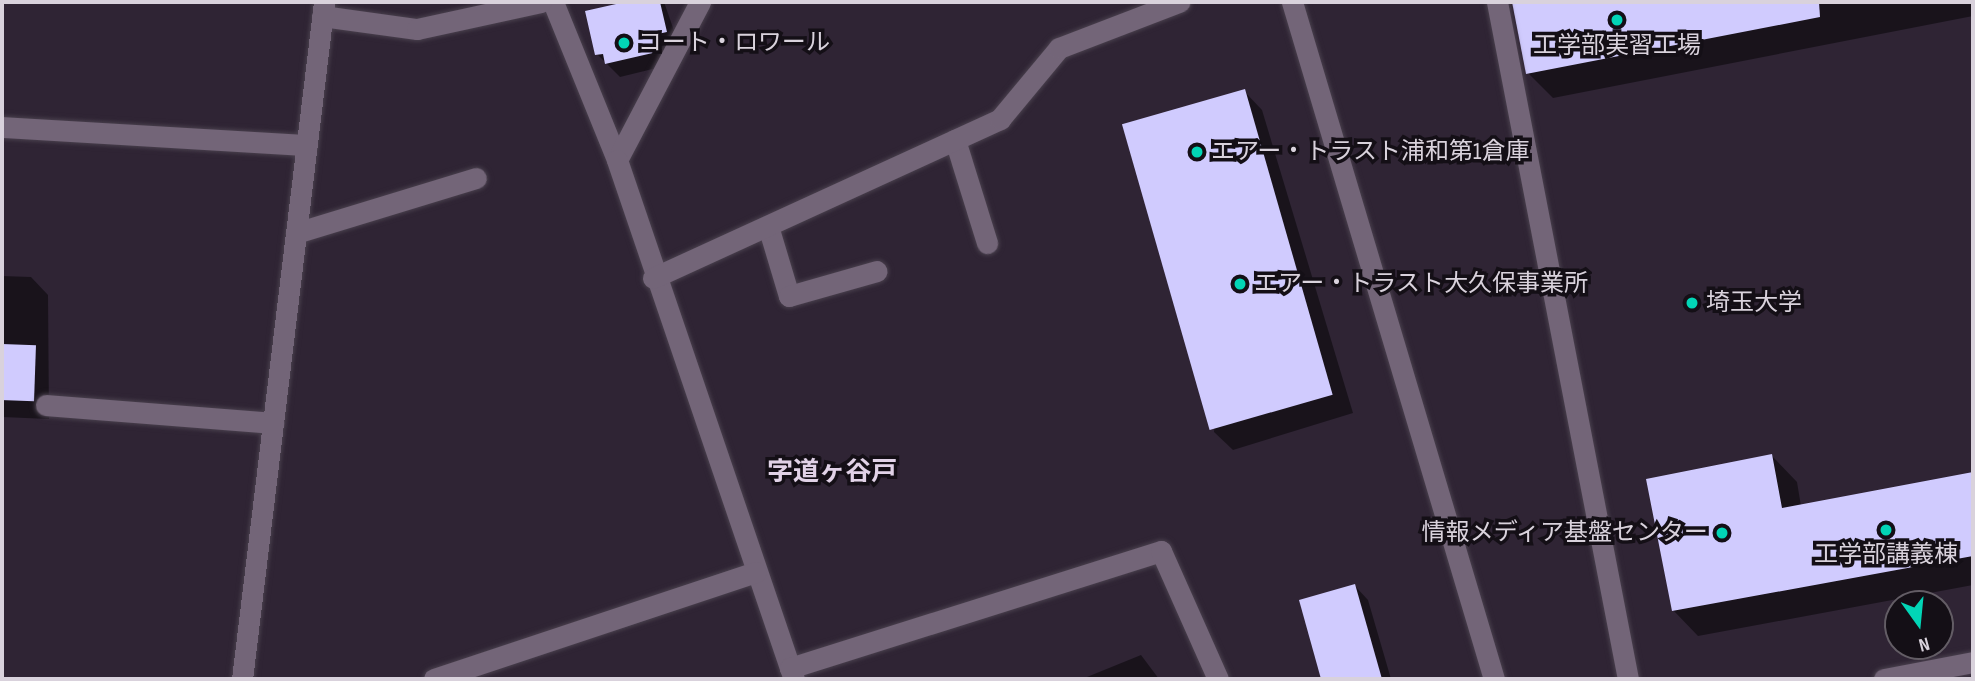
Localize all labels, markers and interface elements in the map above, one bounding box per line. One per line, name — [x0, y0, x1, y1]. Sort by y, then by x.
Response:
marker: 工学部実習工場 — [1609, 12, 1625, 28]
place label: コート・ロワール — [638, 29, 830, 57]
place label: 工学部実習工場 — [1533, 32, 1701, 60]
marker: コート・ロワール — [616, 35, 632, 51]
place label: エアー・トラスト浦和第1倉庫 — [1211, 138, 1530, 166]
marker: エアー・トラスト浦和第1倉庫 — [1189, 144, 1205, 160]
place label: エアー・トラスト大久保事業所 — [1254, 270, 1589, 298]
marker: エアー・トラスト大久保事業所 — [1232, 276, 1248, 292]
place label: 埼玉大学 — [1706, 289, 1802, 317]
marker: 埼玉大学 — [1684, 295, 1700, 311]
district label: 字道ヶ谷戸 — [767, 457, 897, 489]
place label: 情報メディア基盤センター — [1420, 519, 1708, 547]
marker: 工学部講義棟 — [1878, 522, 1894, 538]
marker: 情報メディア基盤センター — [1714, 525, 1730, 541]
place label: 工学部講義棟 — [1814, 541, 1958, 569]
north arrow — [1884, 590, 1954, 660]
text: N — [1916, 631, 1932, 656]

